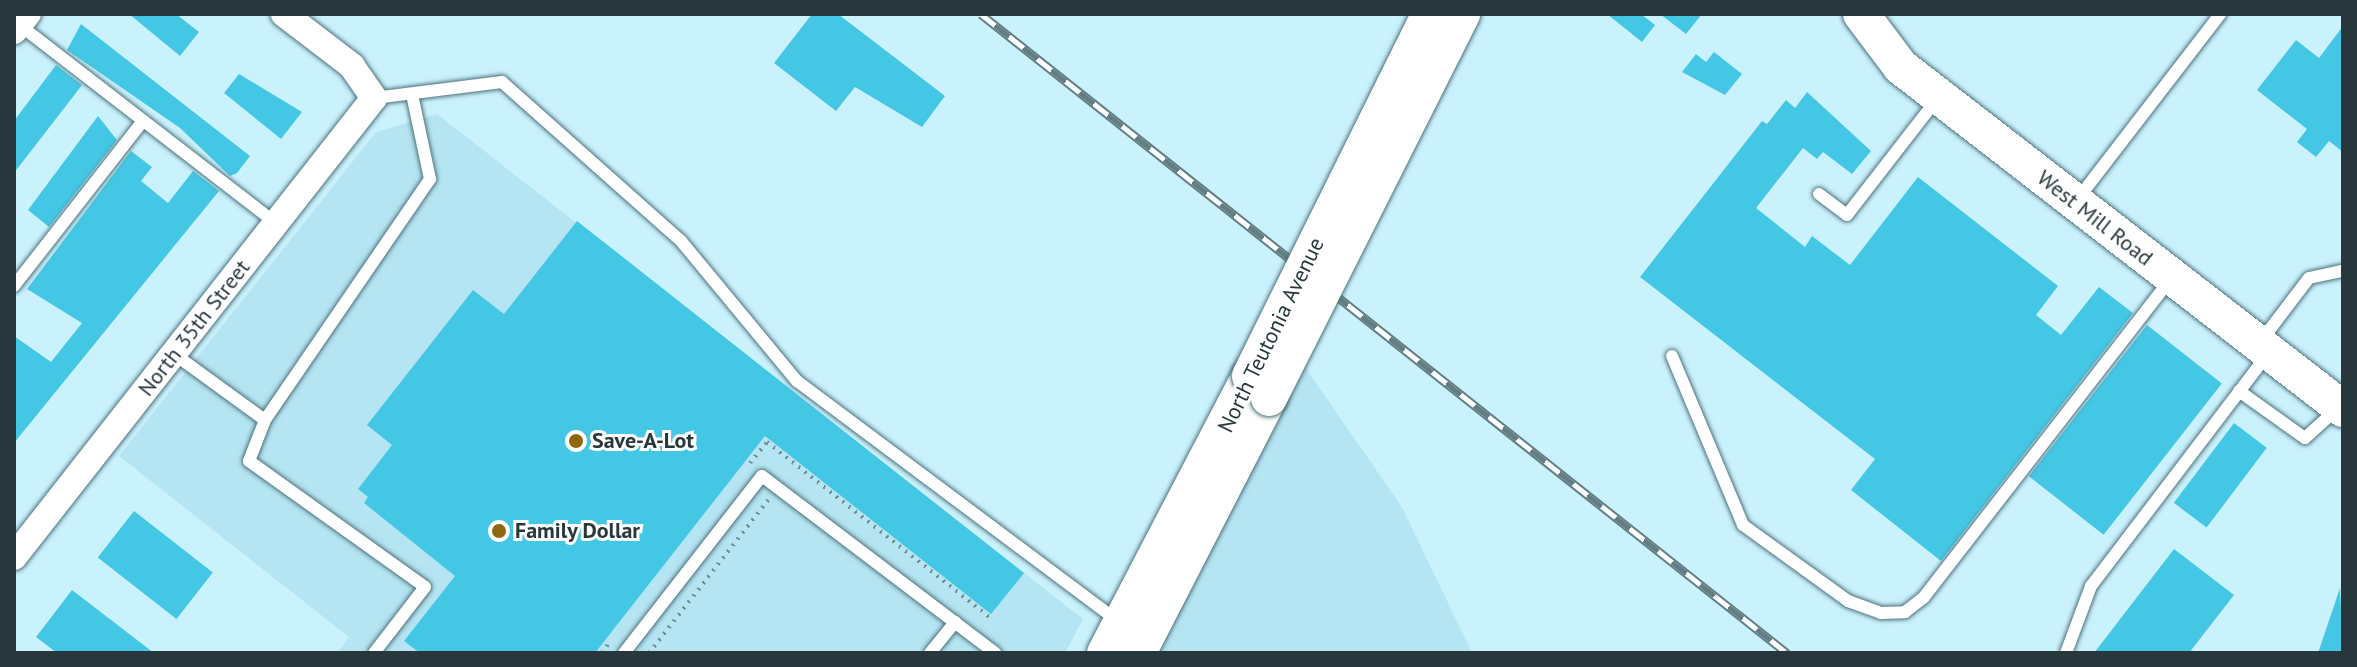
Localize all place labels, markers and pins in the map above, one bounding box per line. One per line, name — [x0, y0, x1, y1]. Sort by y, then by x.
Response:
place label: Save-A-Lot — [592, 428, 694, 454]
marker: Save-A-Lot — [567, 432, 585, 450]
place label: Family Dollar — [515, 518, 641, 544]
marker: Family Dollar — [490, 522, 508, 540]

